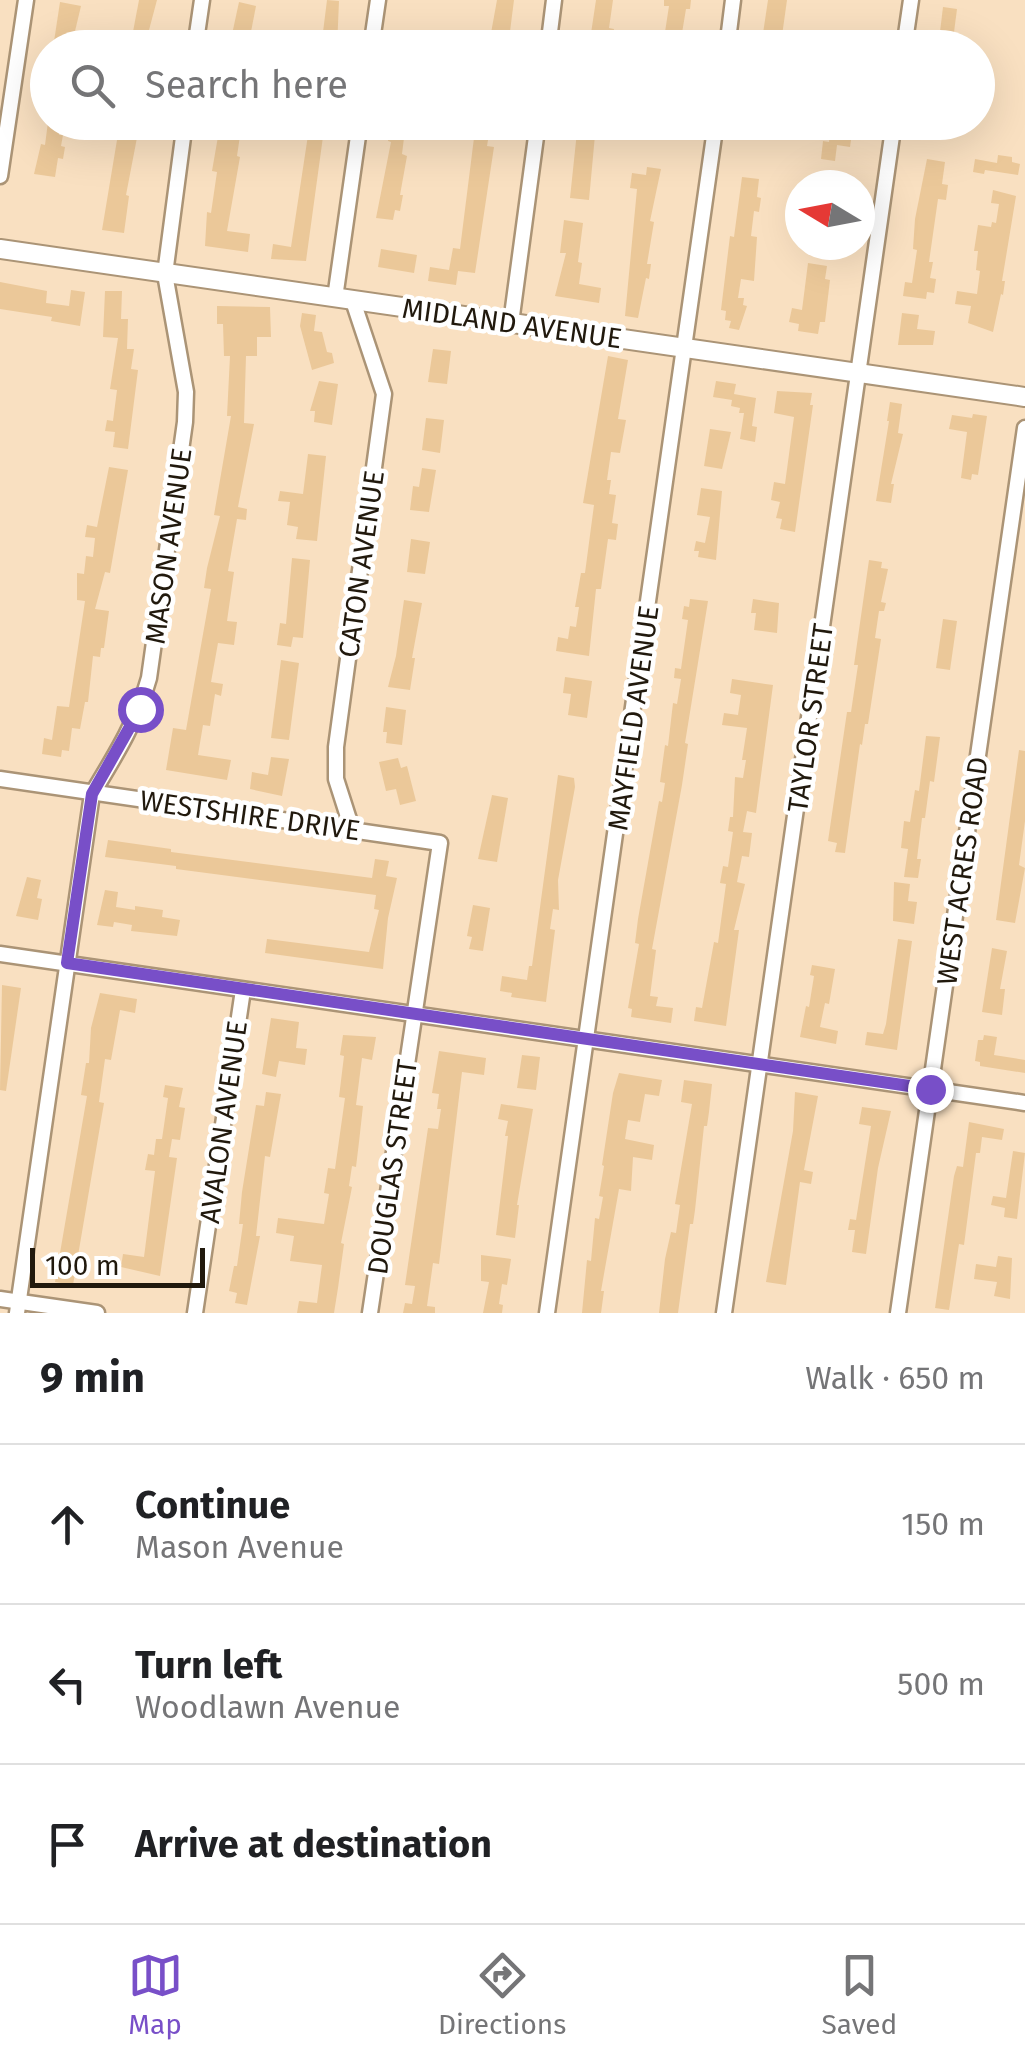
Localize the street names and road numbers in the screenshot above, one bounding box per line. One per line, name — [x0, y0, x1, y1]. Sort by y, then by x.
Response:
street label: MIDLAND AVENUE — [400, 292, 624, 355]
street label: MASON AVENUE — [138, 446, 199, 646]
street label: CATON AVENUE — [332, 468, 391, 660]
street label: MAYFIELD AVENUE — [601, 603, 666, 833]
street label: TAYLOR STREET — [781, 621, 840, 814]
street label: WEST ACRES ROAD — [930, 755, 995, 987]
street label: WESTSHIRE DRIVE — [138, 784, 362, 847]
street label: AVALON AVENUE — [193, 1019, 254, 1226]
street label: DOUGLAS STREET — [361, 1057, 424, 1277]

